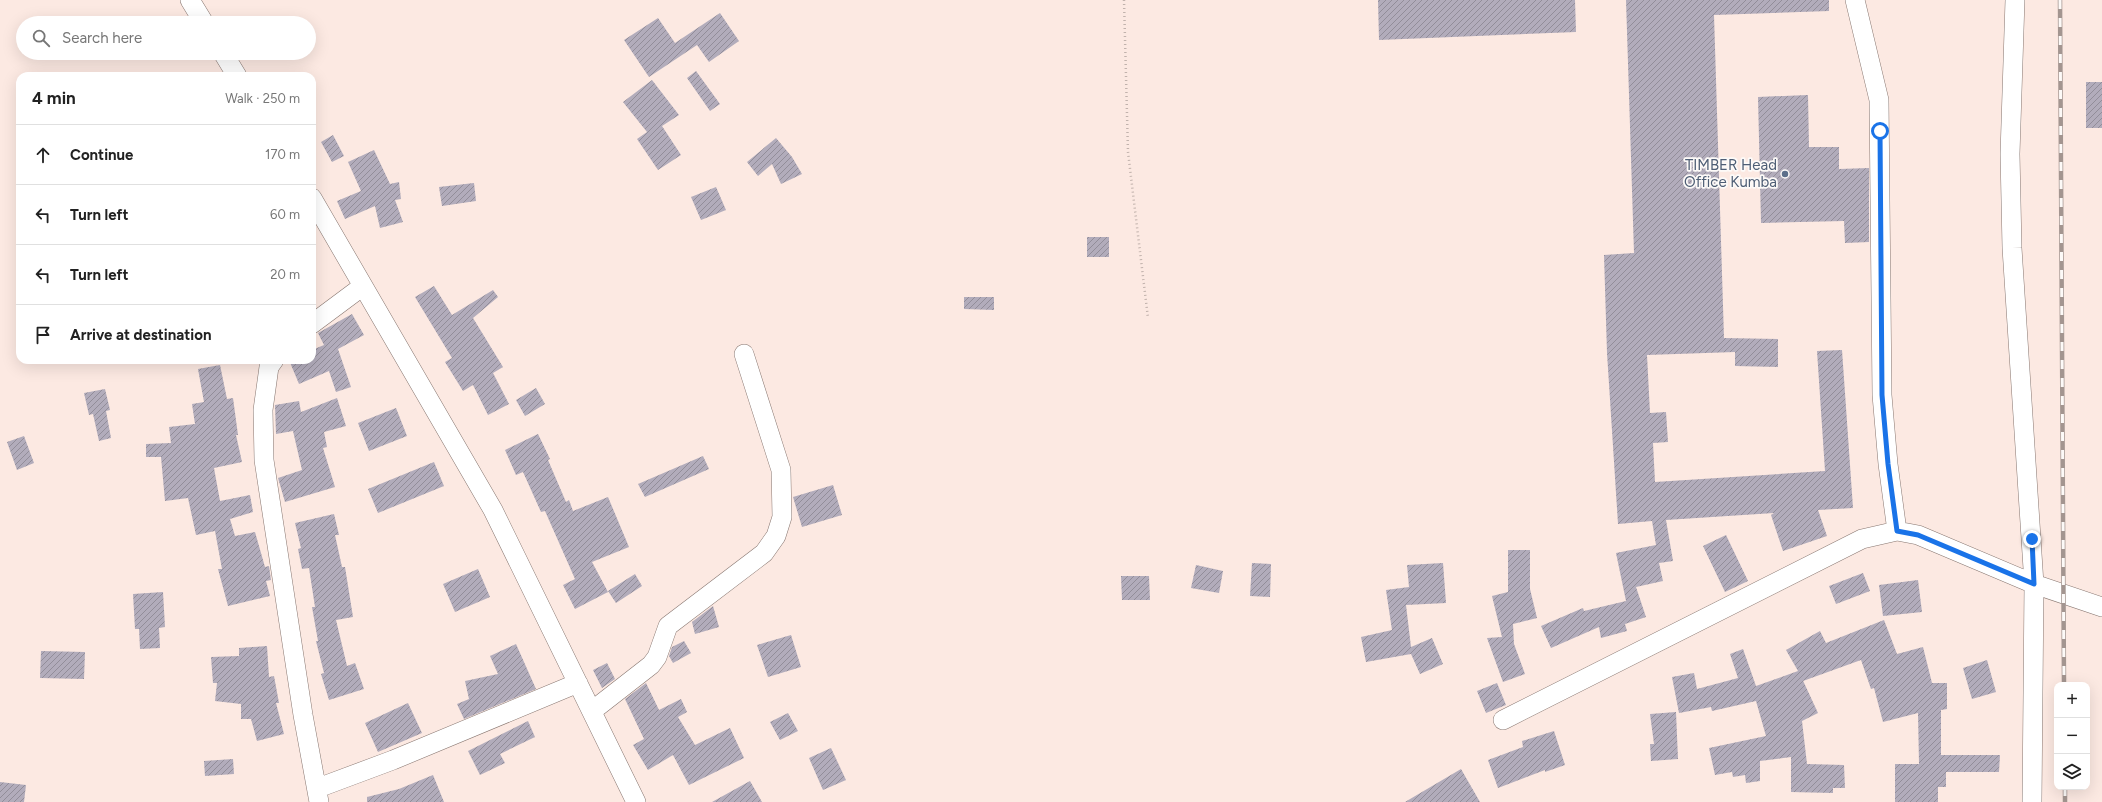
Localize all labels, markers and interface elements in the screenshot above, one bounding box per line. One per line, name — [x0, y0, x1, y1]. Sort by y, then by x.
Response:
search box — [16, 16, 316, 60]
icon: search — [30, 27, 52, 49]
text: Search here — [62, 29, 142, 47]
text: 4 min — [32, 88, 76, 108]
text: Walk · 250 m — [225, 91, 300, 106]
route start — [1871, 122, 1889, 140]
icon: ahead — [32, 144, 54, 166]
text: Continue — [70, 146, 133, 164]
text: 170 m — [265, 147, 300, 162]
place label: TIMBER Head Office Kumba — [1684, 156, 1777, 191]
marker: TIMBER Head Office Kumba — [1780, 169, 1790, 179]
icon: left — [32, 204, 54, 226]
text: Turn left — [70, 206, 128, 224]
text: 60 m — [270, 207, 300, 222]
icon: left — [32, 264, 54, 286]
text: Turn left — [70, 266, 128, 284]
text: 20 m — [270, 267, 300, 282]
icon: arrive — [32, 324, 54, 346]
text: Arrive at destination — [70, 326, 211, 344]
route end — [2023, 530, 2041, 548]
map controls — [2054, 682, 2090, 790]
button: + — [2054, 682, 2090, 718]
button: − — [2054, 718, 2090, 754]
button: layers — [2054, 754, 2090, 790]

